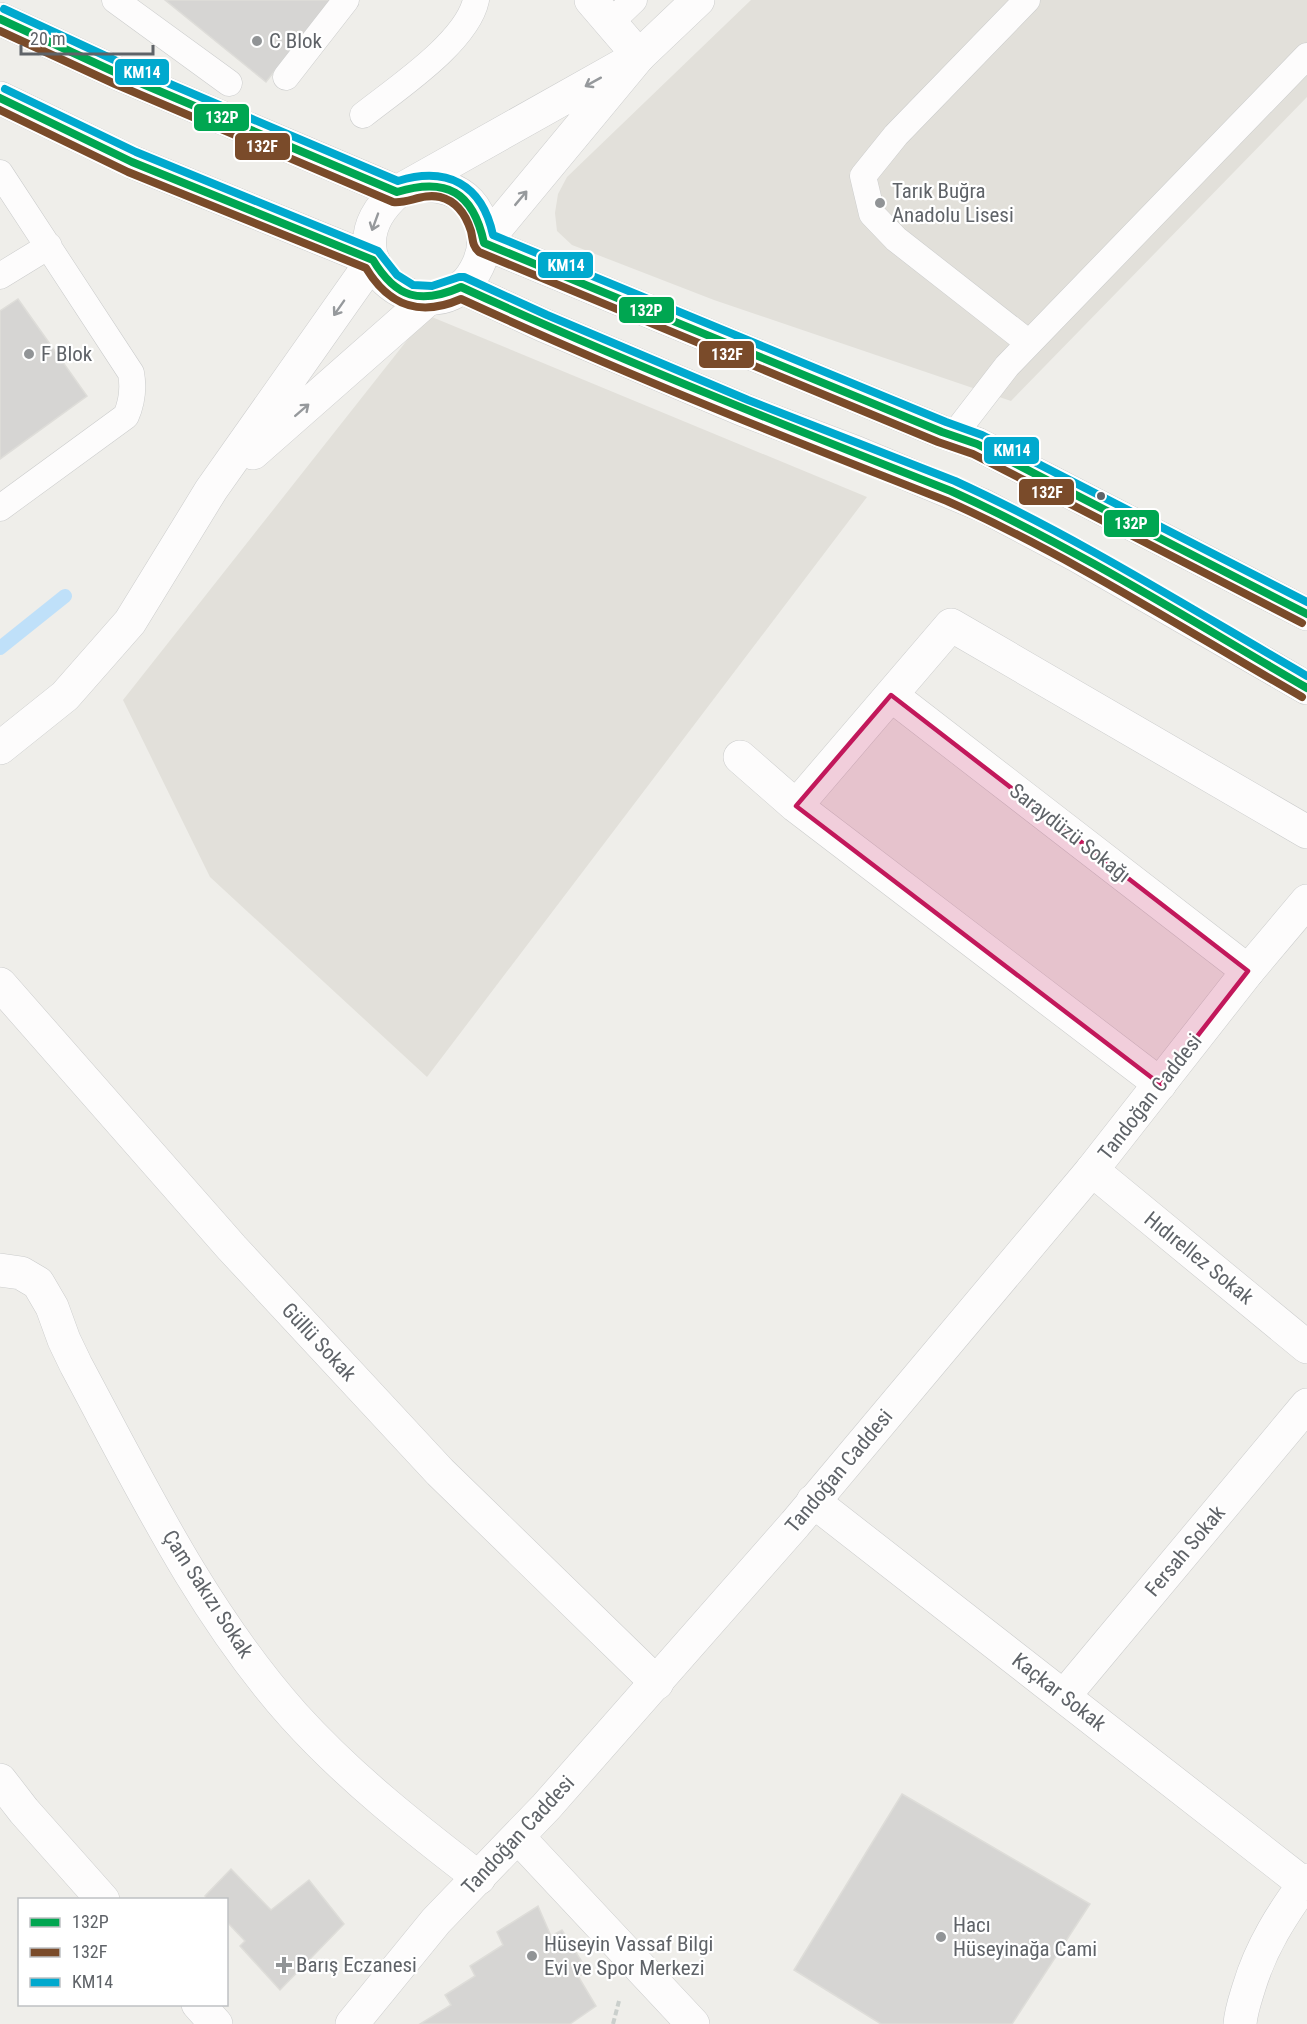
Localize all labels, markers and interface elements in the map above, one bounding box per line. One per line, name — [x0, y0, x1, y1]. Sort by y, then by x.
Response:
scale bar — [21, 18, 153, 56]
text: 20 m — [30, 28, 65, 49]
place label: C Blok — [269, 29, 323, 53]
marker: C Blok — [250, 34, 264, 48]
line badge: KM14 — [114, 58, 170, 86]
text: KM14 — [123, 63, 161, 82]
one-way arrow — [585, 76, 602, 88]
line badge: 132P — [193, 103, 250, 132]
text: 132P — [205, 108, 239, 127]
line badge: 132F — [234, 132, 291, 161]
text: 132F — [246, 137, 278, 156]
place label: Tarık Buğra Anadolu Lisesi — [892, 179, 1014, 227]
one-way arrow — [514, 191, 527, 207]
marker: Tarık Buğra Anadolu Lisesi — [873, 196, 887, 210]
one-way arrow — [368, 213, 379, 231]
line badge: KM14 — [537, 251, 594, 279]
text: KM14 — [547, 256, 585, 275]
line badge: 132P — [618, 296, 675, 324]
one-way arrow — [333, 299, 346, 315]
text: 132P — [629, 301, 663, 320]
line badge: 132F — [698, 340, 755, 369]
place label: F Blok — [41, 342, 93, 366]
text: 132F — [711, 345, 743, 364]
marker: F Blok — [22, 347, 36, 361]
one-way arrow — [294, 403, 310, 416]
line badge: KM14 — [983, 436, 1040, 465]
text: KM14 — [993, 441, 1031, 460]
line badge: 132F — [1018, 478, 1075, 506]
text: 132F — [1031, 483, 1063, 502]
unlabelled marker — [1095, 490, 1107, 502]
line badge: 132P — [1103, 509, 1160, 538]
text: 132P — [1114, 514, 1148, 533]
street label: Saraydüzü Sokağı — [1005, 778, 1135, 888]
street label: Tandoğan Caddesi — [1093, 1029, 1207, 1165]
street label: Hıdırellez Sokak — [1140, 1207, 1259, 1310]
street label: Güllü Sokak — [277, 1298, 361, 1386]
street label: Tandoğan Caddesi — [780, 1405, 898, 1537]
street label: Fersah Sokak — [1140, 1500, 1230, 1601]
street label: Çam Sakızı Sokak — [158, 1526, 258, 1663]
street label: Kaçkar Sokak — [1007, 1648, 1111, 1736]
street label: Tandoğan Caddesi — [457, 1771, 579, 1899]
legend — [18, 1898, 228, 2006]
text: 132P — [72, 1911, 109, 1932]
place label: Hacı Hüseyinağa Cami — [953, 1913, 1097, 1961]
marker: Hacı Hüseyinağa Cami — [934, 1930, 948, 1944]
place label: Hüseyin Vassaf Bilgi Evi ve Spor Merkezi — [544, 1932, 713, 1980]
text: 132F — [72, 1941, 108, 1962]
marker: Hüseyin Vassaf Bilgi Evi ve Spor Merkezi — [525, 1949, 539, 1963]
place label: Barış Eczanesi — [296, 1953, 417, 1977]
marker: Barış Eczanesi — [277, 1958, 291, 1972]
text: KM14 — [72, 1971, 113, 1992]

